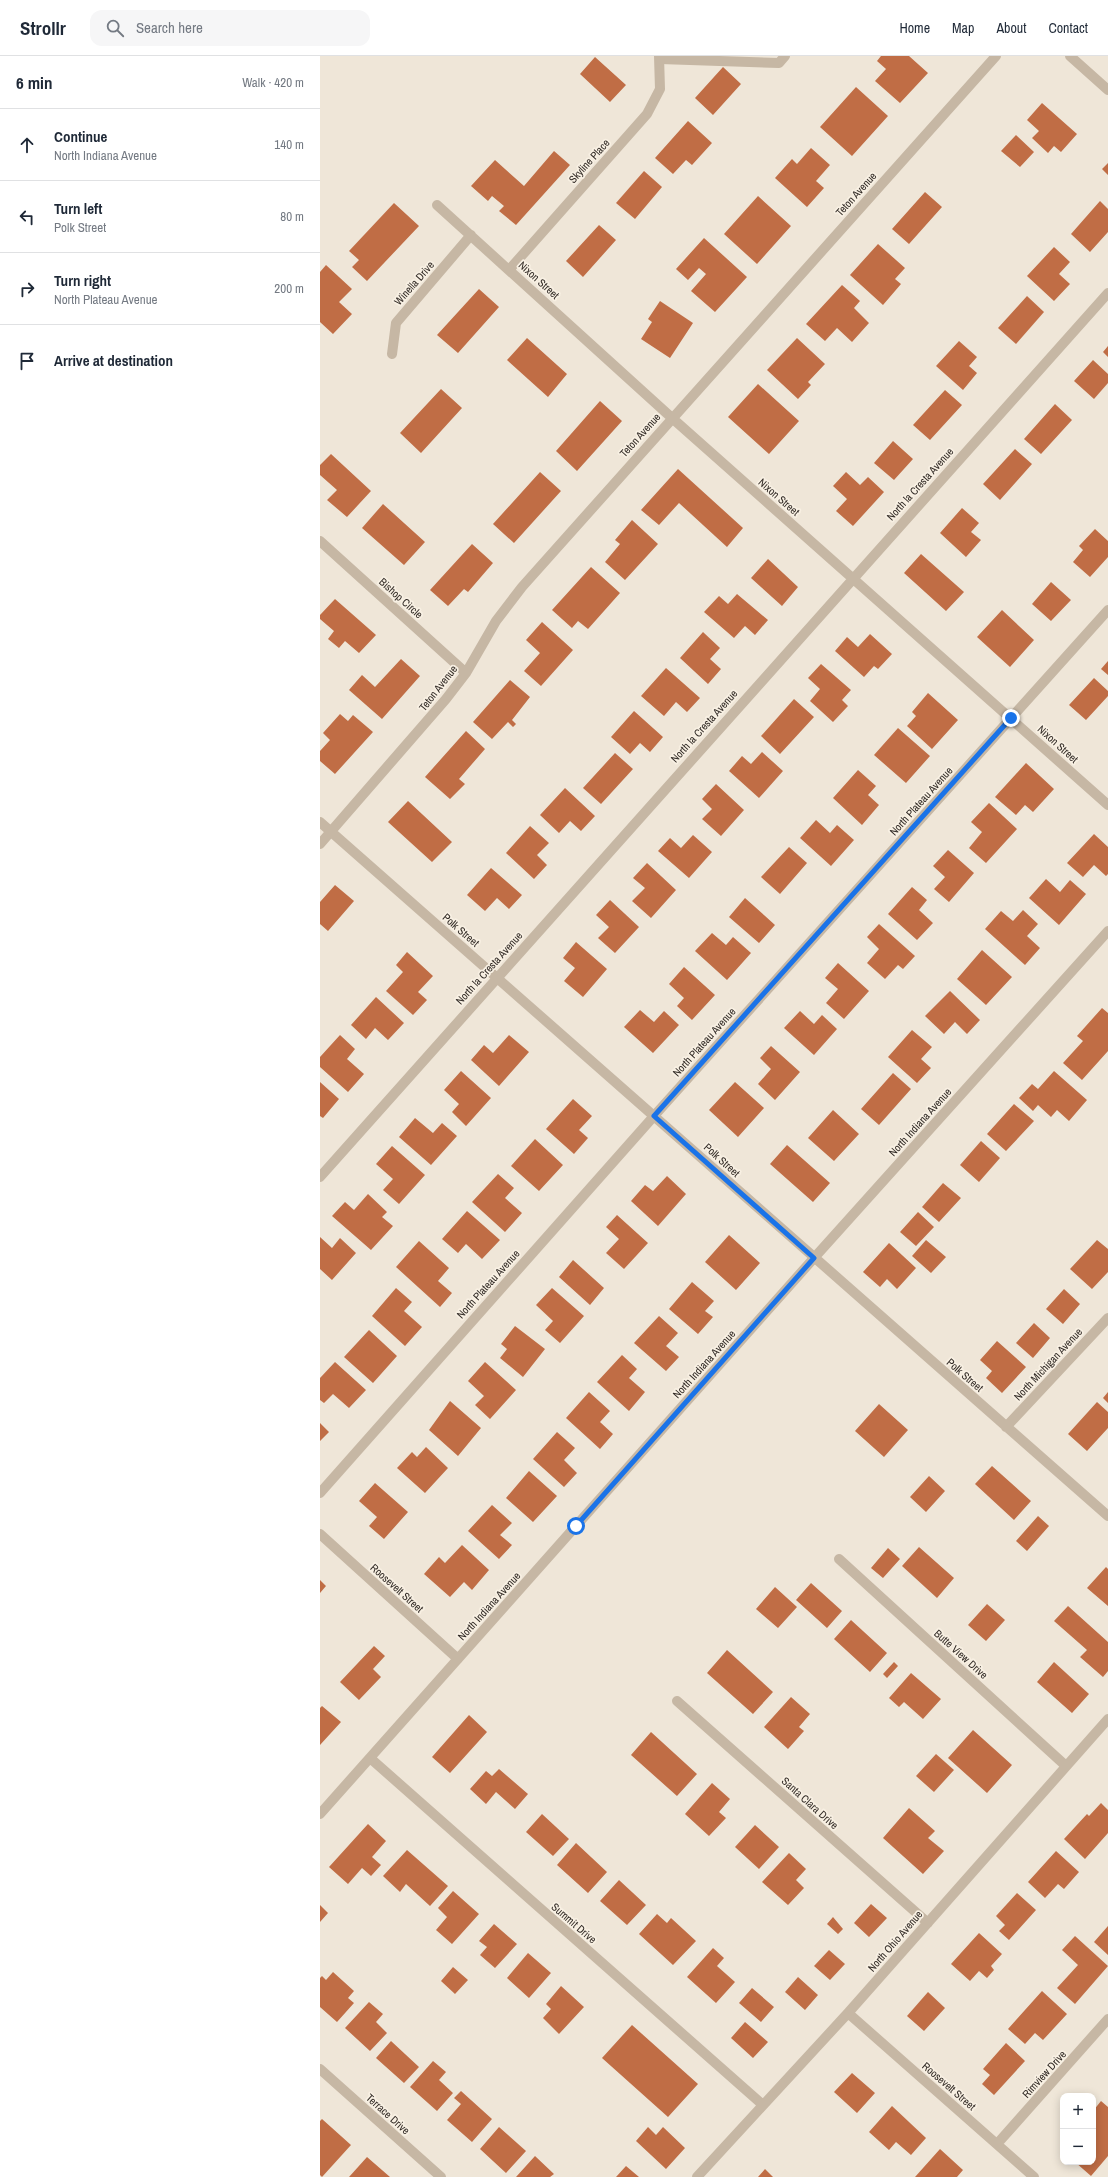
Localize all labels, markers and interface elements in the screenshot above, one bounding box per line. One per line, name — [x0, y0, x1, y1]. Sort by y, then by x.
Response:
search box — [90, 10, 370, 46]
text: Strollr — [20, 15, 66, 41]
icon: search — [104, 17, 126, 39]
text: Search here — [136, 17, 203, 38]
text: Home — [899, 19, 930, 37]
text: Map — [952, 19, 974, 37]
text: About — [996, 19, 1026, 37]
text: Contact — [1048, 19, 1088, 37]
text: 6 min — [16, 71, 52, 94]
text: Walk · 420 m — [242, 74, 304, 91]
text: Continue — [54, 126, 107, 147]
icon: ahead — [16, 134, 38, 156]
text: 140 m — [274, 136, 304, 153]
street label: Skyline Place — [566, 136, 612, 186]
text: North Indiana Avenue — [54, 147, 157, 164]
street label: Teton Avenue — [833, 169, 879, 219]
text: Turn left — [54, 198, 102, 219]
icon: left — [16, 206, 38, 228]
text: 80 m — [280, 208, 304, 225]
text: Polk Street — [54, 219, 106, 236]
street label: Winella Drive — [391, 258, 437, 308]
street label: Nixon Street — [516, 258, 563, 302]
text: Turn right — [54, 270, 111, 291]
icon: right — [16, 278, 38, 300]
text: 200 m — [274, 280, 304, 297]
text: North Plateau Avenue — [54, 291, 158, 308]
icon: arrive — [16, 350, 38, 372]
text: Arrive at destination — [54, 350, 173, 371]
street label: Teton Avenue — [617, 410, 663, 460]
street label: North la Cresta Avenue — [884, 445, 956, 523]
street label: Nixon Street — [755, 475, 803, 519]
street label: Bishop Circle — [376, 575, 426, 621]
street label: Teton Avenue — [416, 662, 460, 714]
street label: North la Cresta Avenue — [668, 687, 740, 765]
route end — [1002, 709, 1020, 727]
street label: Nixon Street — [1035, 722, 1082, 766]
street label: North Plateau Avenue — [886, 764, 956, 838]
street label: Polk Street — [440, 910, 483, 950]
street label: North la Cresta Avenue — [453, 929, 525, 1007]
street label: North Plateau Avenue — [669, 1005, 739, 1079]
street label: North Indiana Avenue — [886, 1085, 954, 1159]
street label: Polk Street — [701, 1140, 743, 1180]
street label: North Plateau Avenue — [453, 1247, 523, 1321]
street label: North Michigan Avenue — [1011, 1325, 1085, 1403]
street label: North Indiana Avenue — [670, 1327, 738, 1401]
street label: Polk Street — [944, 1355, 987, 1395]
route start — [567, 1517, 585, 1535]
street label: Roosevelt Street — [368, 1560, 427, 1616]
street label: North Indiana Avenue — [455, 1569, 523, 1643]
street label: Butte View Drive — [931, 1626, 991, 1682]
street label: Santa Clara Drive — [779, 1774, 841, 1832]
street label: Summit Drive — [549, 1900, 599, 1946]
street label: North Ohio Avenue — [865, 1908, 925, 1974]
street label: Rimview Drive — [1019, 2047, 1069, 2101]
street label: Roosevelt Street — [919, 2059, 979, 2113]
street label: Terrace Drive — [363, 2091, 413, 2137]
map controls — [1060, 2093, 1096, 2165]
button: + — [1060, 2093, 1096, 2129]
button: − — [1060, 2129, 1096, 2165]

